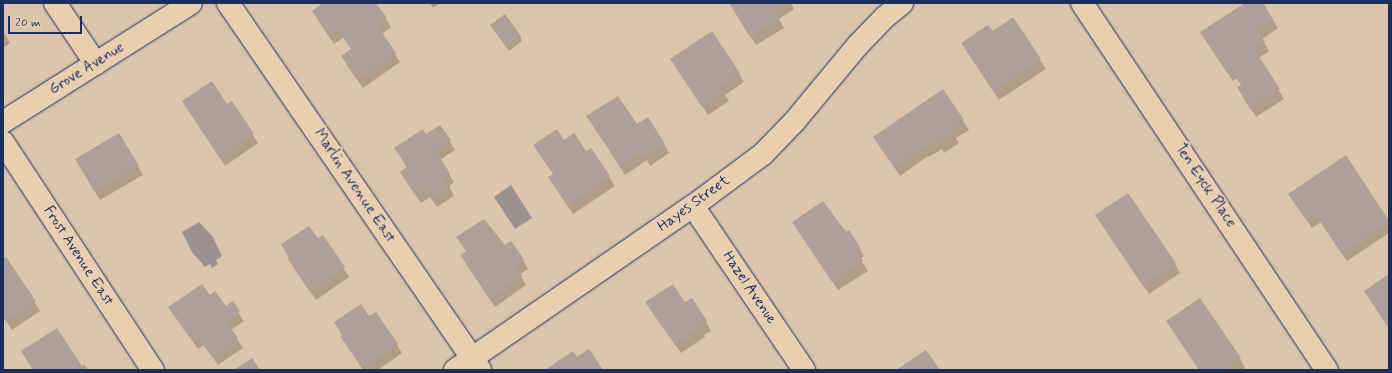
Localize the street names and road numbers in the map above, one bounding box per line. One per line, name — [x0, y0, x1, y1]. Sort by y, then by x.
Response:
street label: Grove Avenue — [45, 38, 129, 100]
street label: Marlin Avenue East — [312, 129, 396, 243]
street label: Ten Eyck Place — [1172, 142, 1238, 230]
street label: Hayes Street — [654, 172, 734, 236]
street label: Frost Avenue East — [40, 204, 116, 308]
street label: Hazel Avenue — [717, 247, 781, 329]

